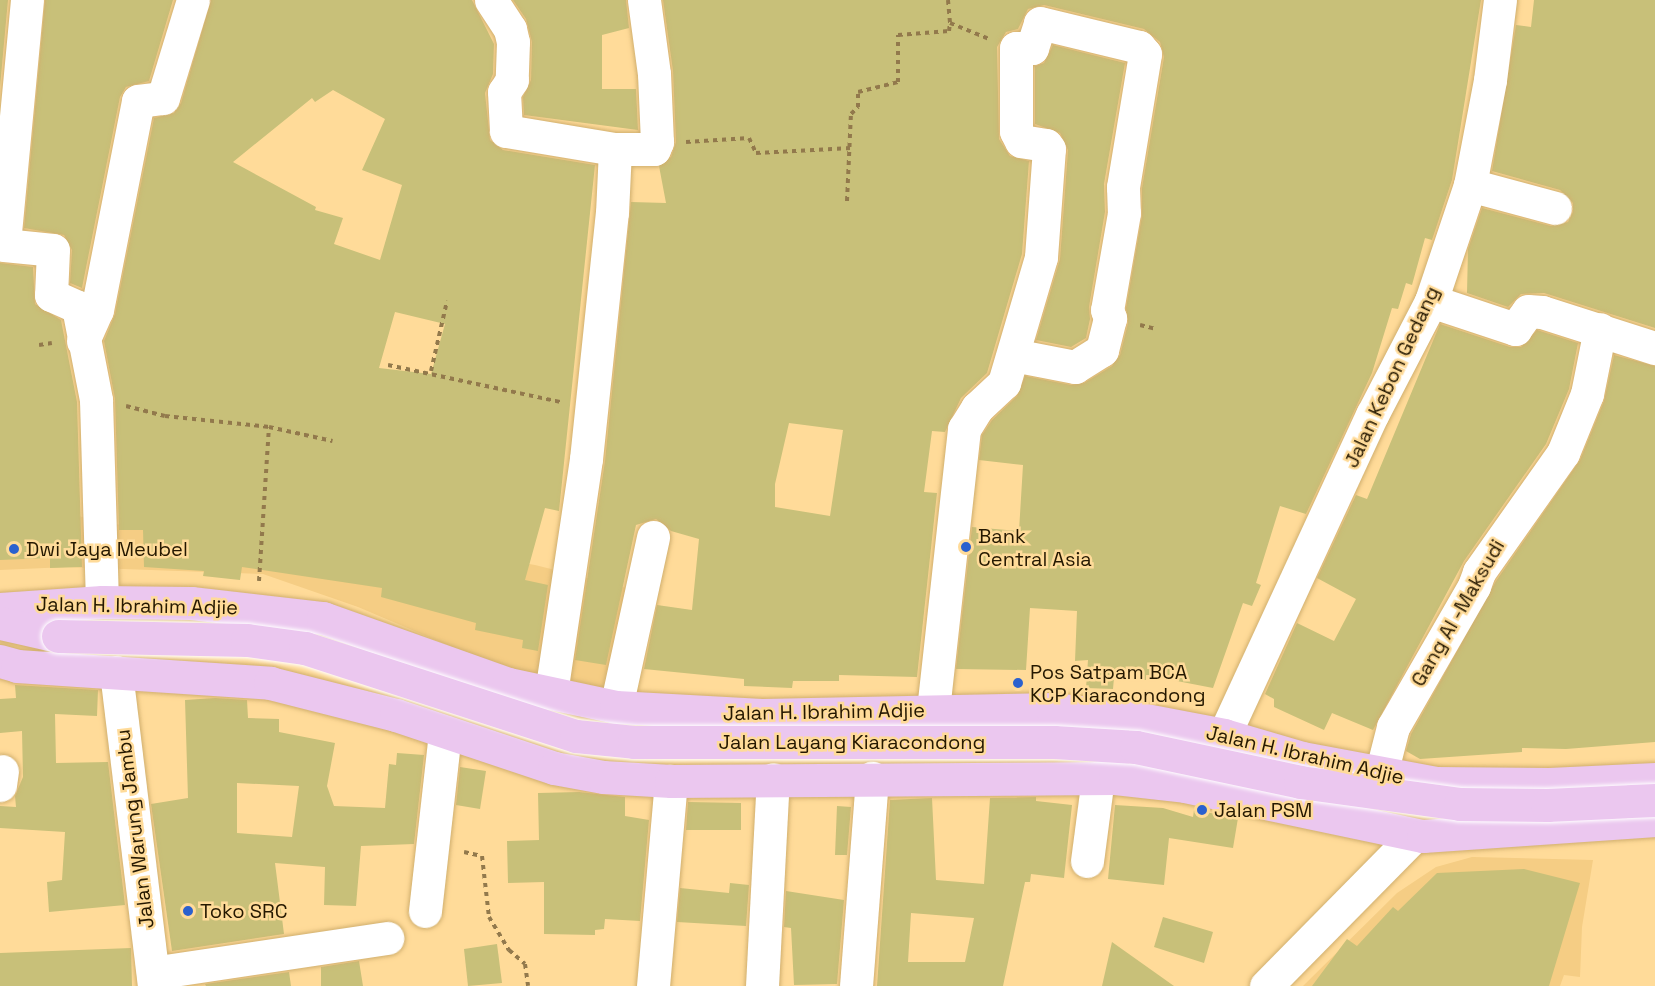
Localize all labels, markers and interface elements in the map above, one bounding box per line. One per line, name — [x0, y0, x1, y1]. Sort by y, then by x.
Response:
street label: Jalan Kebon Gedang — [1339, 282, 1445, 472]
place label: Bank Central Asia — [978, 524, 1092, 571]
street label: Gang Al -Maksudi — [1406, 535, 1510, 691]
place label: Dwi Jaya Meubel — [26, 537, 188, 561]
marker: Bank Central Asia — [959, 540, 973, 554]
marker: Dwi Jaya Meubel — [7, 542, 21, 556]
street label: Jalan H. Ibrahim Adjie — [35, 592, 239, 620]
place label: Pos Satpam BCA KCP Kiaracondong — [1030, 660, 1206, 707]
marker: Pos Satpam BCA KCP Kiaracondong — [1011, 676, 1025, 690]
street label: Jalan H. Ibrahim Adjie — [722, 698, 926, 726]
street label: Jalan H. Ibrahim Adjie — [1203, 720, 1407, 790]
street label: Jalan Warung Jambu — [111, 728, 159, 930]
street label: Jalan Layang Kiaracondong — [719, 730, 985, 754]
place label: Jalan PSM — [1214, 798, 1312, 822]
marker: Jalan PSM — [1195, 803, 1209, 817]
place label: Toko SRC — [200, 899, 288, 923]
marker: Toko SRC — [181, 904, 195, 918]

